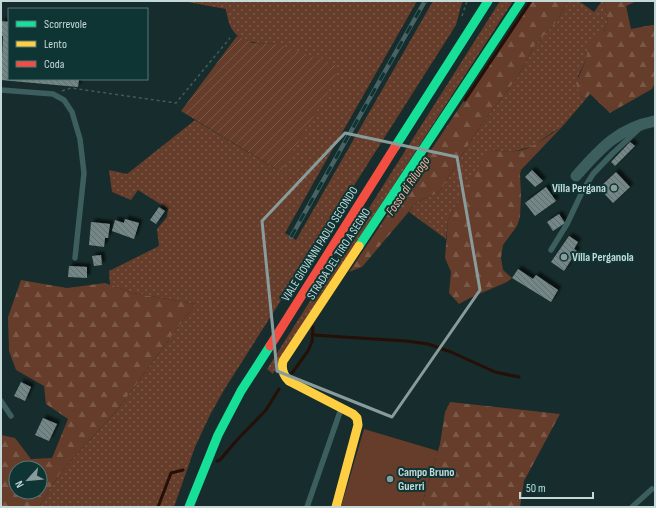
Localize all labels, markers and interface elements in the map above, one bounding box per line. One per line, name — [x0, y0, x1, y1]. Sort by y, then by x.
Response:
legend — [8, 8, 148, 80]
text: Scorrevole — [44, 17, 87, 32]
text: Lento — [44, 37, 67, 52]
text: Coda — [44, 57, 65, 72]
water label: Fosso di Riluogo — [382, 153, 434, 219]
place label: Villa Pergana — [552, 181, 606, 196]
marker: Villa Pergana — [609, 183, 619, 193]
street label: VIALE GIOVANNI PAOLO SECONDO — [278, 184, 362, 304]
street label: STRADA DEL TIRO A SEGNO — [304, 205, 374, 303]
place label: Villa Perganola — [572, 250, 634, 265]
marker: Villa Perganola — [559, 252, 569, 262]
north arrow — [8, 460, 48, 500]
place label: Campo Bruno Guerri — [398, 465, 454, 494]
marker: Campo Bruno Guerri — [385, 474, 395, 484]
scale bar — [520, 474, 593, 500]
text: N — [12, 479, 27, 490]
text: 50 m — [526, 481, 546, 496]

